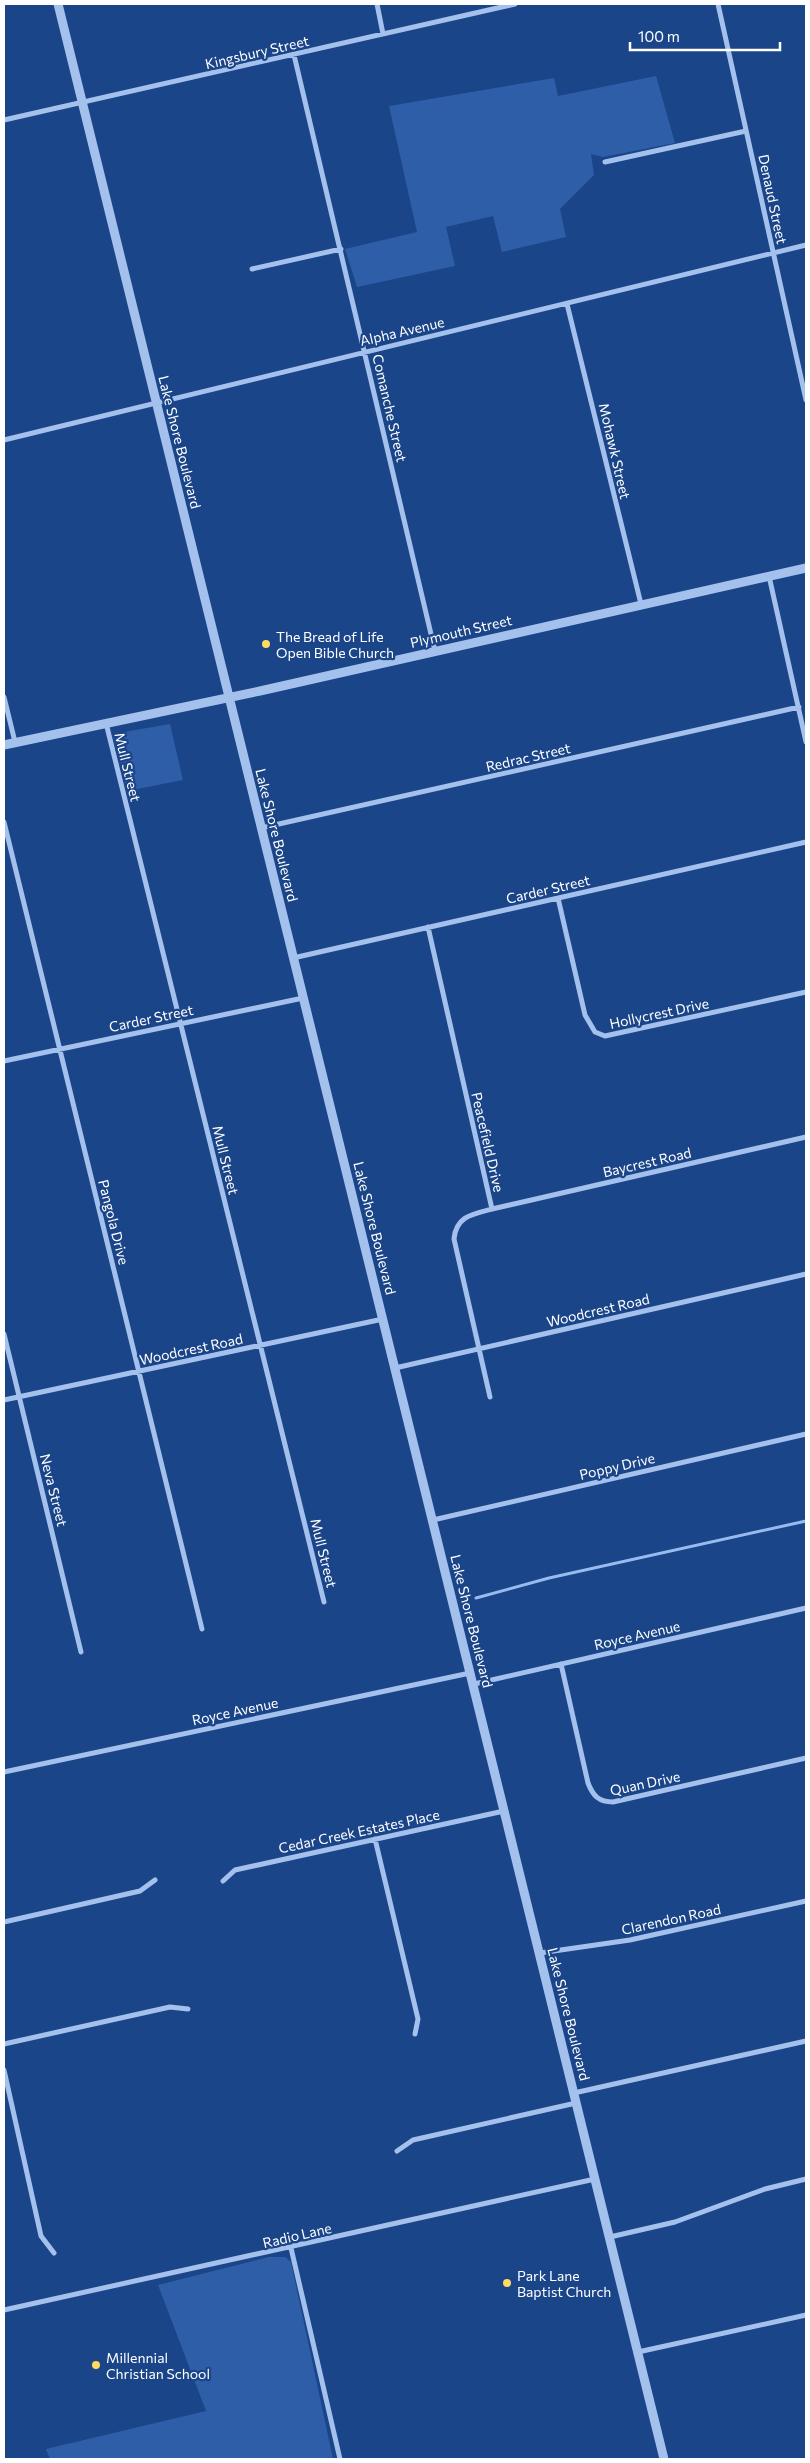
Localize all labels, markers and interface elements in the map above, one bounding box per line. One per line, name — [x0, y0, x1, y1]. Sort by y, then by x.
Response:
scale bar — [630, 20, 780, 52]
text: 100 m — [638, 27, 680, 45]
street label: Kingsbury Street — [203, 32, 311, 72]
street label: Denaud Street — [755, 153, 791, 246]
street label: Alpha Avenue — [358, 313, 446, 349]
street label: Comanche Street — [369, 352, 411, 464]
street label: Lake Shore Boulevard — [155, 374, 205, 510]
street label: Mohawk Street — [596, 401, 634, 501]
street label: Plymouth Street — [408, 611, 514, 651]
place label: The Bread of Life Open Bible Church — [276, 628, 394, 661]
marker: The Bread of Life Open Bible Church — [260, 638, 272, 650]
street label: Mull Street — [111, 731, 145, 804]
street label: Redrac Street — [484, 739, 572, 775]
street label: Lake Shore Boulevard — [252, 767, 302, 903]
street label: Carder Street — [504, 871, 592, 907]
street label: Hollycrest Drive — [608, 994, 710, 1032]
street label: Carder Street — [107, 1001, 195, 1035]
street label: Peacefield Drive — [468, 1090, 508, 1194]
street label: Mull Street — [209, 1124, 243, 1197]
street label: Baycrest Road — [601, 1144, 693, 1180]
street label: Lake Shore Boulevard — [350, 1160, 400, 1296]
street label: Pangola Drive — [95, 1178, 133, 1266]
street label: Woodcrest Road — [545, 1290, 651, 1330]
street label: Woodcrest Road — [138, 1330, 244, 1368]
street label: Poppy Drive — [578, 1449, 656, 1483]
street label: Neva Street — [37, 1452, 71, 1528]
street label: Mull Street — [307, 1517, 341, 1590]
street label: Lake Shore Boulevard — [447, 1553, 497, 1689]
street label: Royce Avenue — [592, 1617, 682, 1653]
street label: Royce Avenue — [190, 1694, 280, 1728]
street label: Quan Drive — [608, 1767, 682, 1799]
street label: Cedar Creek Estates Place — [277, 1806, 441, 1856]
street label: Clarendon Road — [620, 1900, 722, 1938]
street label: Lake Shore Boulevard — [544, 1946, 594, 2082]
street label: Radio Lane — [261, 2219, 333, 2251]
place label: Park Lane Baptist Church — [517, 2267, 611, 2300]
marker: Park Lane Baptist Church — [501, 2277, 513, 2289]
place label: Millennial Christian School — [106, 2349, 210, 2382]
marker: Millennial Christian School — [90, 2359, 102, 2371]

